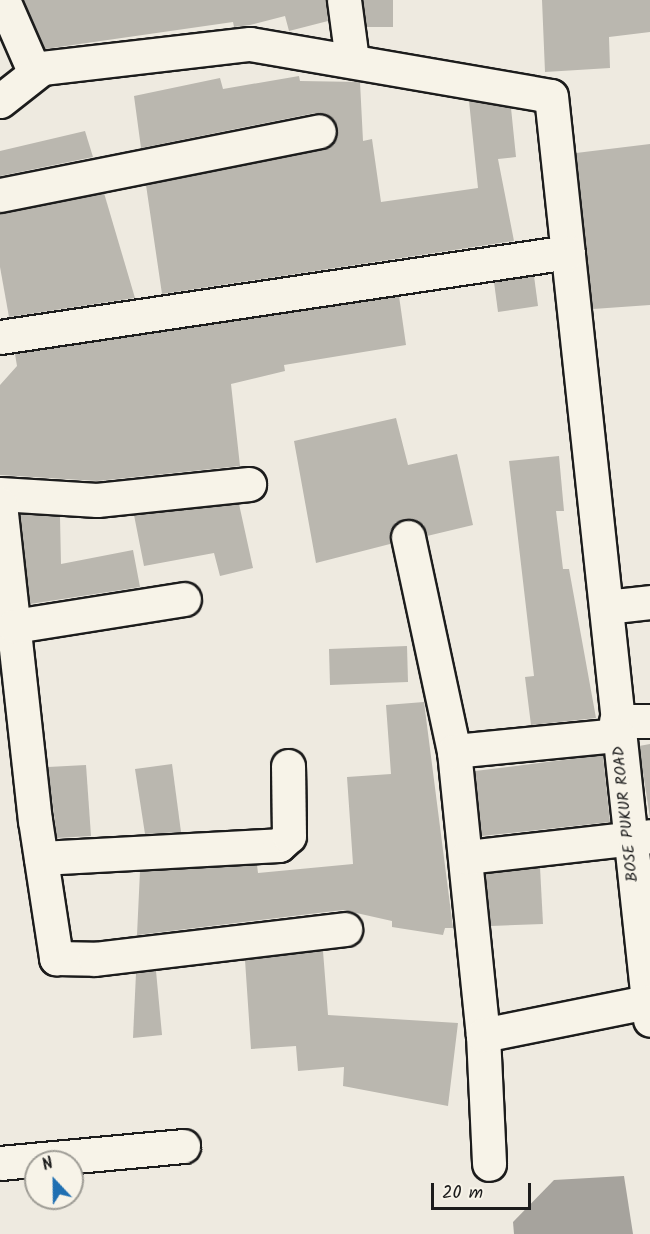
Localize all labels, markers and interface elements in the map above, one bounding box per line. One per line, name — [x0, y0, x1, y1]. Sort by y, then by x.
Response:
street label: BOSE PUKUR ROAD — [609, 745, 643, 883]
north arrow — [24, 1150, 84, 1210]
text: N — [38, 1151, 57, 1178]
scale bar — [434, 1171, 534, 1209]
text: 20 m — [442, 1179, 483, 1208]

